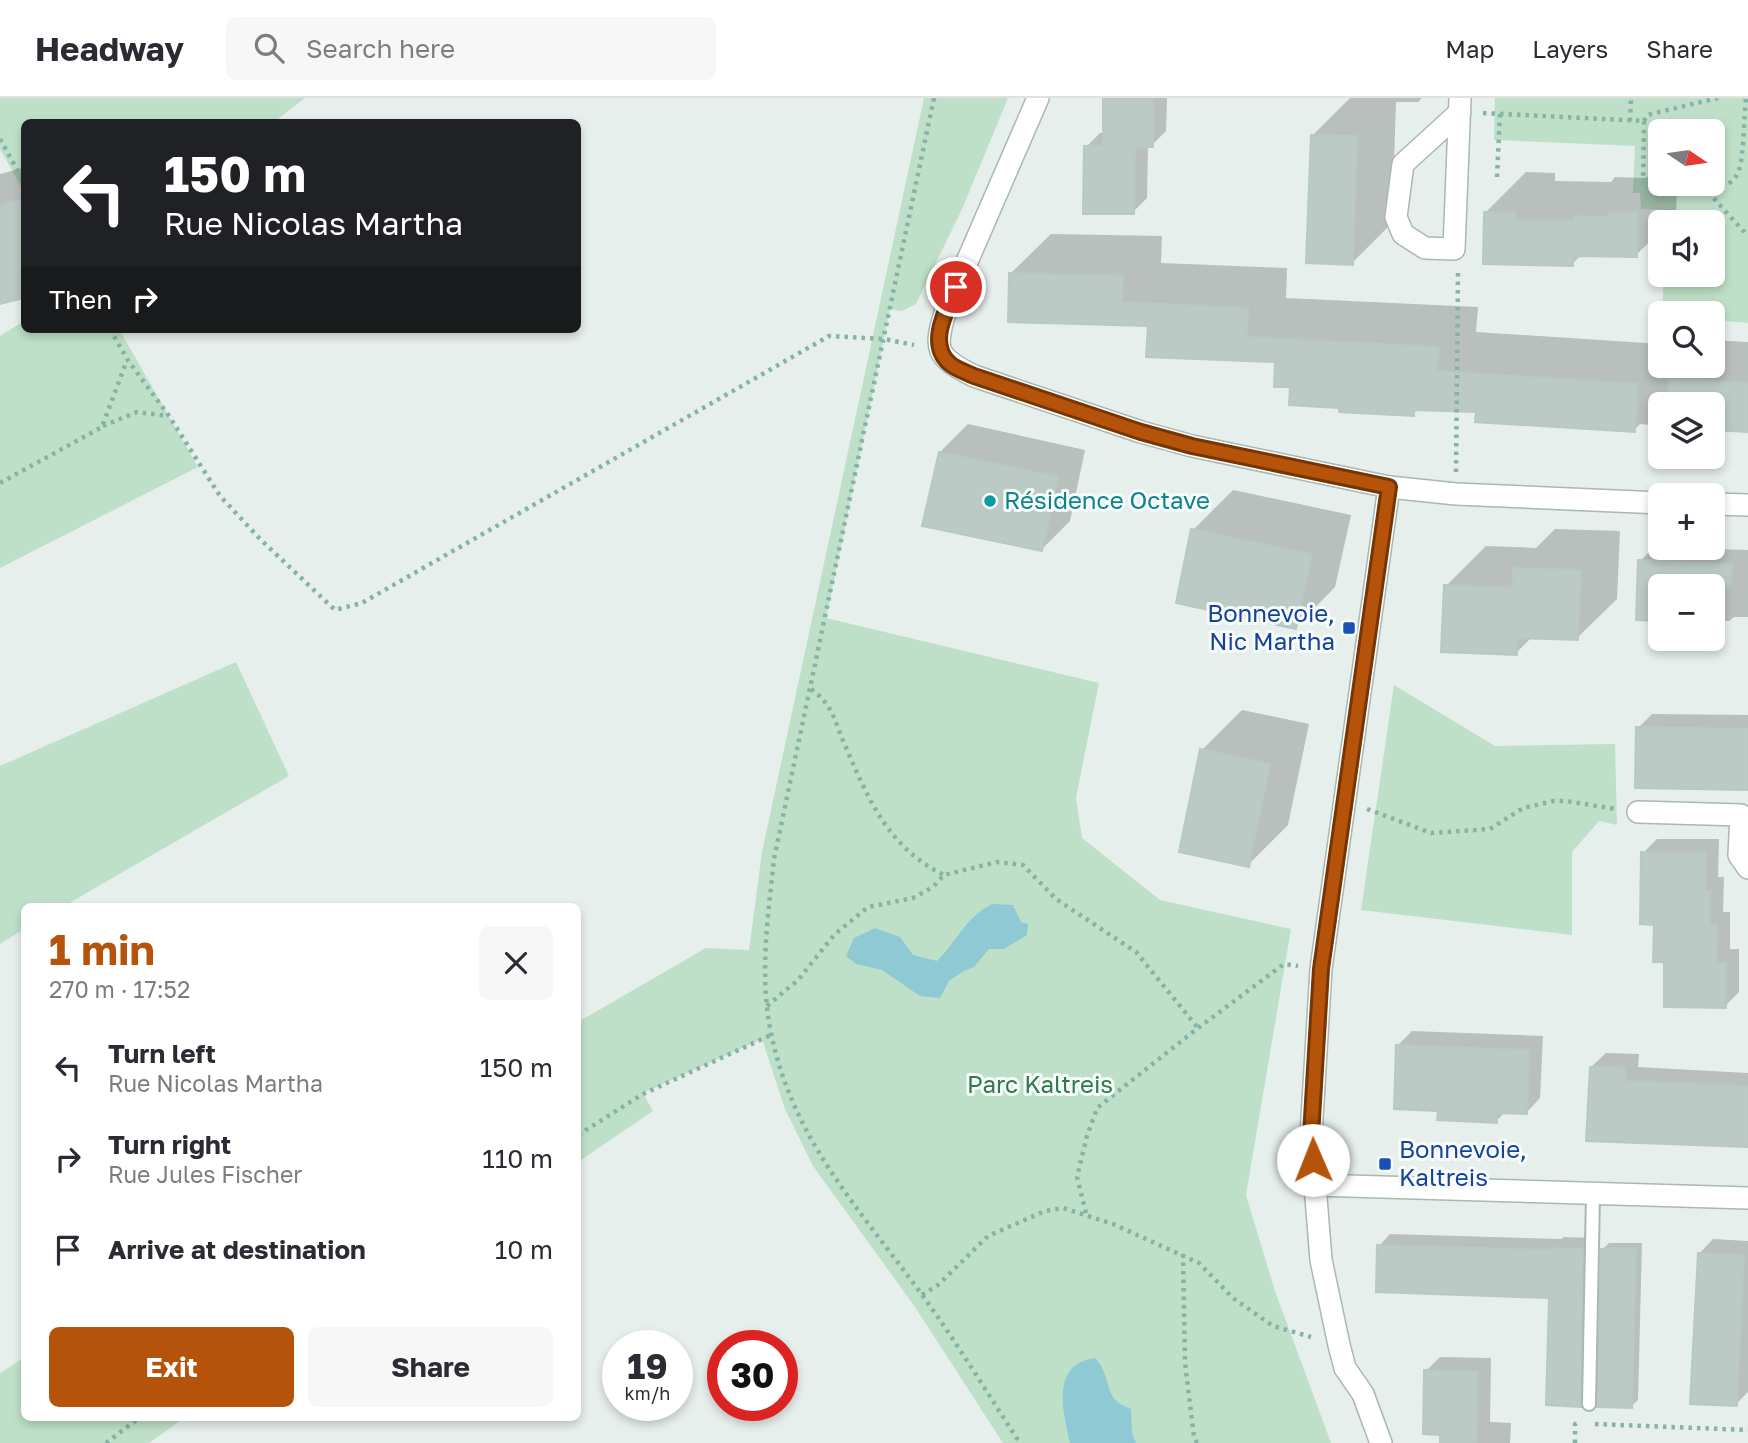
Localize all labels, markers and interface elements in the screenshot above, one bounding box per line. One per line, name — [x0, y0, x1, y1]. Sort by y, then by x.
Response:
search box — [226, 17, 716, 80]
text: Headway — [35, 29, 184, 68]
icon: search — [250, 29, 288, 67]
text: Search here — [306, 33, 455, 64]
text: Map — [1445, 34, 1494, 63]
text: Layers — [1532, 34, 1608, 63]
text: Share — [1646, 34, 1713, 63]
north arrow — [1648, 119, 1726, 196]
map controls — [1648, 119, 1725, 651]
text: 150 m — [164, 144, 306, 203]
icon: left — [49, 147, 140, 238]
text: Rue Nicolas Martha — [164, 204, 463, 242]
button: sound — [1648, 210, 1725, 287]
pin — [926, 257, 986, 317]
icon: arrive — [937, 268, 975, 306]
icon: right — [126, 280, 164, 318]
text: Then — [49, 284, 112, 315]
button: search — [1648, 301, 1725, 378]
button: layers — [1648, 392, 1725, 469]
button: + — [1648, 483, 1725, 560]
place label: Résidence Octave — [1004, 485, 1210, 514]
marker: Résidence Octave — [982, 493, 998, 509]
button: − — [1648, 574, 1725, 651]
place label: Bonnevoie, Nic Martha — [1207, 598, 1335, 655]
marker: Bonnevoie, Nic Martha — [1341, 620, 1357, 636]
text: 1 min — [49, 924, 155, 974]
button: close — [479, 926, 553, 1000]
text: 270 m · 17:52 — [49, 975, 190, 1003]
text: Turn left — [108, 1038, 216, 1069]
icon: left — [49, 1049, 87, 1087]
text: 150 m — [480, 1052, 553, 1083]
text: Rue Nicolas Martha — [108, 1069, 323, 1097]
park label: Parc Kaltreis — [967, 1069, 1113, 1098]
position arrow — [1276, 1123, 1350, 1197]
text: Turn right — [108, 1129, 231, 1160]
place label: Bonnevoie, Kaltreis — [1399, 1134, 1527, 1191]
icon: right — [49, 1140, 87, 1178]
text: 110 m — [482, 1143, 553, 1174]
marker: Bonnevoie, Kaltreis — [1377, 1156, 1393, 1172]
text: Rue Jules Fischer — [108, 1160, 302, 1188]
icon: arrive — [49, 1231, 87, 1269]
text: Arrive at destination — [108, 1234, 366, 1265]
text: 10 m — [495, 1234, 553, 1265]
button: Exit — [49, 1327, 294, 1407]
button: Share — [308, 1327, 553, 1407]
speed limit sign: 30 — [707, 1330, 798, 1421]
text: 19 — [627, 1345, 668, 1387]
text: km/h — [625, 1382, 670, 1404]

